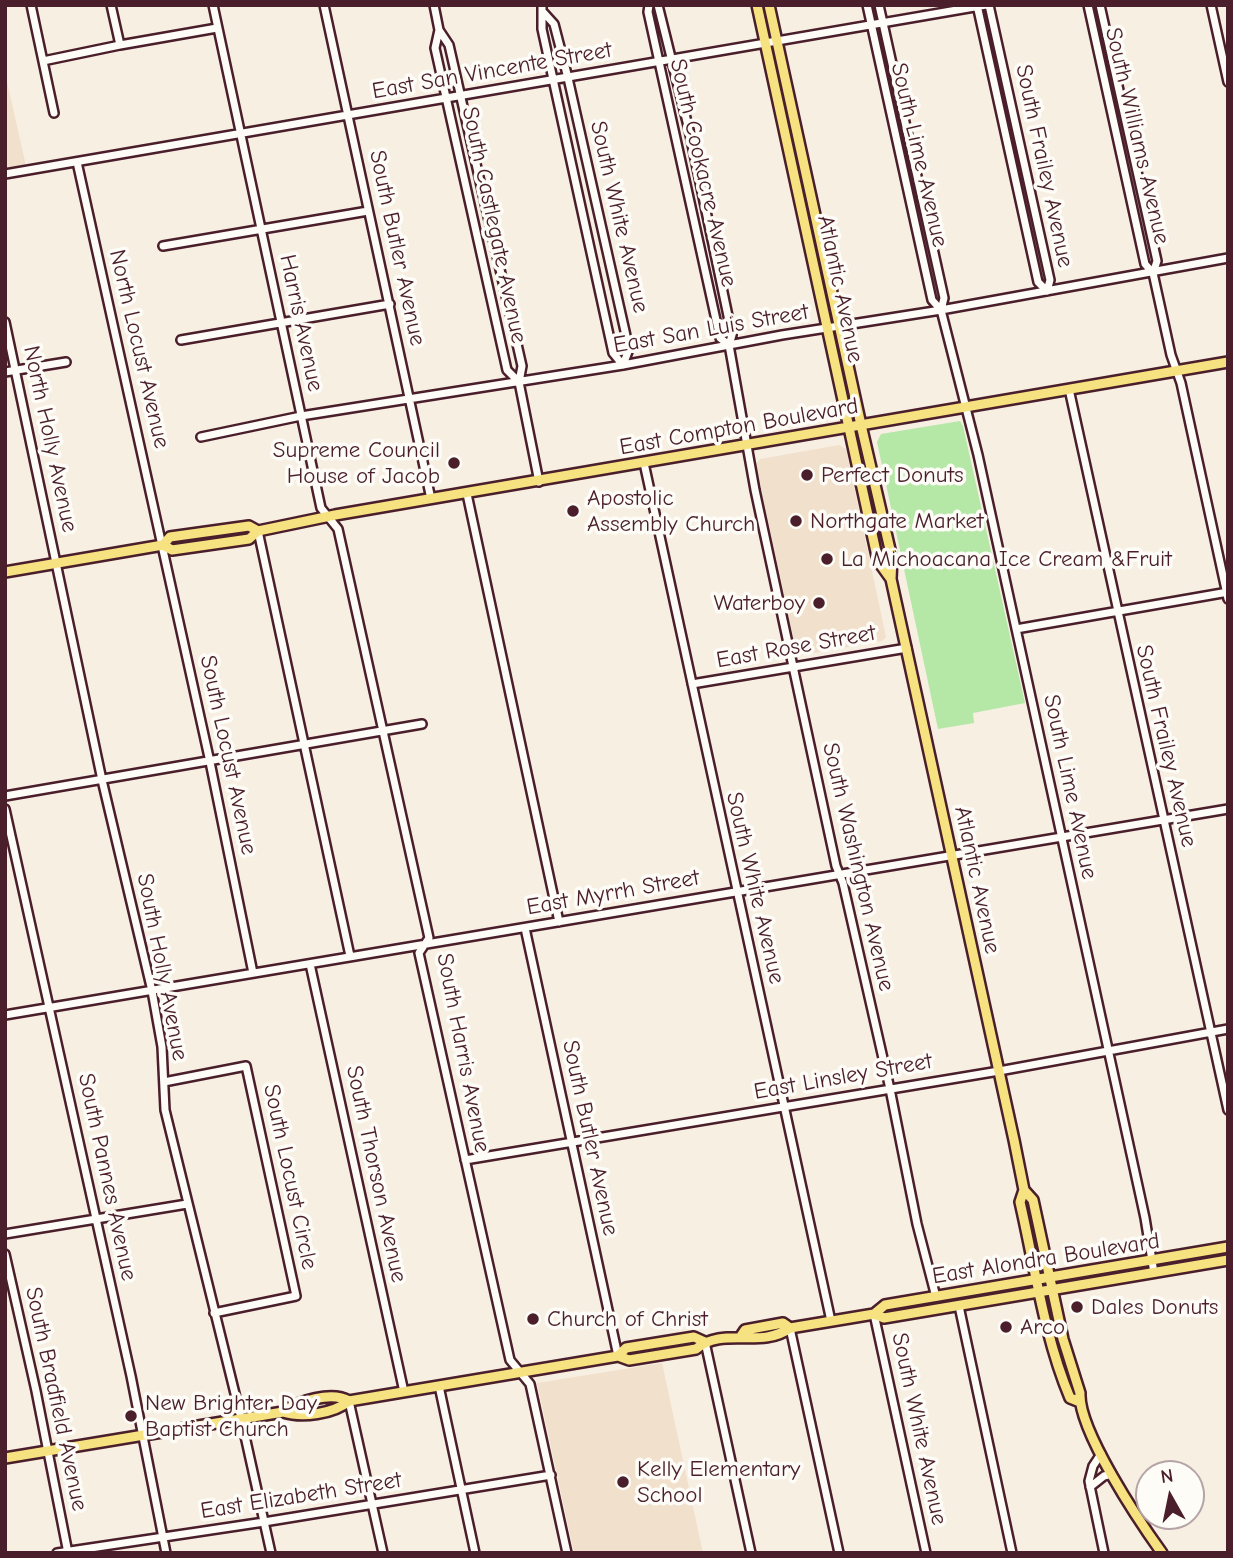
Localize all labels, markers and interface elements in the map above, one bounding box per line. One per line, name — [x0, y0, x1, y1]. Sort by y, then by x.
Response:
street label: South Williams Avenue — [1099, 25, 1175, 247]
street label: East San Vincente Street — [370, 36, 614, 106]
street label: South Cookacre Avenue — [663, 56, 743, 290]
street label: South Lime Avenue — [884, 60, 954, 250]
street label: South Frailey Avenue — [1009, 62, 1079, 270]
street label: South Castlegate Avenue — [455, 104, 533, 346]
street label: South White Avenue — [584, 118, 654, 316]
street label: South Butler Avenue — [363, 148, 431, 348]
street label: Atlantic Avenue — [811, 213, 869, 365]
street label: North Locust Avenue — [103, 247, 175, 451]
street label: Harris Avenue — [273, 252, 329, 394]
street label: East San Luis Street — [611, 298, 811, 360]
street label: North Holly Avenue — [17, 343, 83, 535]
street label: East Compton Boulevard — [618, 392, 860, 462]
place label: Supreme Council House of Jacob — [273, 436, 440, 490]
marker: Supreme Council House of Jacob — [446, 455, 462, 471]
place label: Perfect Donuts — [821, 461, 964, 489]
marker: Perfect Donuts — [799, 467, 815, 483]
place label: Apostolic Assembly Church — [587, 484, 755, 538]
marker: Apostolic Assembly Church — [565, 503, 581, 519]
place label: Northgate Market — [810, 507, 984, 535]
marker: Northgate Market — [788, 513, 804, 529]
place label: La Michoacana Ice Cream &Fruit — [841, 545, 1172, 573]
marker: La Michoacana Ice Cream &Fruit — [819, 551, 835, 567]
place label: Waterboy — [714, 589, 805, 617]
marker: Waterboy — [811, 595, 827, 611]
street label: East Rose Street — [714, 619, 878, 675]
street label: South Frailey Avenue — [1129, 642, 1203, 850]
street label: South Locust Avenue — [193, 653, 263, 857]
street label: South Lime Avenue — [1037, 692, 1103, 882]
street label: South Washington Avenue — [816, 740, 900, 994]
street label: South White Avenue — [720, 789, 790, 987]
street label: Atlantic Avenue — [948, 804, 1006, 956]
street label: East Myrrh Street — [524, 864, 702, 922]
street label: South Holly Avenue — [130, 871, 194, 1063]
street label: South Harris Avenue — [430, 951, 496, 1155]
street label: South Butler Avenue — [556, 1038, 624, 1238]
street label: East Linsley Street — [752, 1048, 934, 1106]
street label: South Thorson Avenue — [340, 1063, 412, 1285]
street label: South Pannes Avenue — [72, 1071, 142, 1283]
street label: South Locust Circle — [257, 1082, 323, 1272]
street label: East Alondra Boulevard — [930, 1227, 1162, 1291]
street label: South Bradfield Avenue — [19, 1284, 93, 1514]
place label: Dales Donuts — [1091, 1293, 1218, 1321]
marker: Dales Donuts — [1069, 1299, 1085, 1315]
place label: Church of Christ — [547, 1305, 708, 1333]
marker: Church of Christ — [525, 1311, 541, 1327]
place label: Arco — [1020, 1313, 1065, 1341]
marker: Arco — [998, 1319, 1014, 1335]
street label: South White Avenue — [885, 1330, 953, 1528]
place label: New Brighter Day Baptist Church — [145, 1389, 317, 1443]
marker: New Brighter Day Baptist Church — [123, 1408, 139, 1424]
place label: Kelly Elementary School — [637, 1455, 800, 1509]
north arrow — [1135, 1460, 1205, 1530]
text: N — [1159, 1464, 1175, 1488]
street label: East Elizabeth Street — [199, 1466, 403, 1526]
marker: Kelly Elementary School — [615, 1474, 631, 1490]

